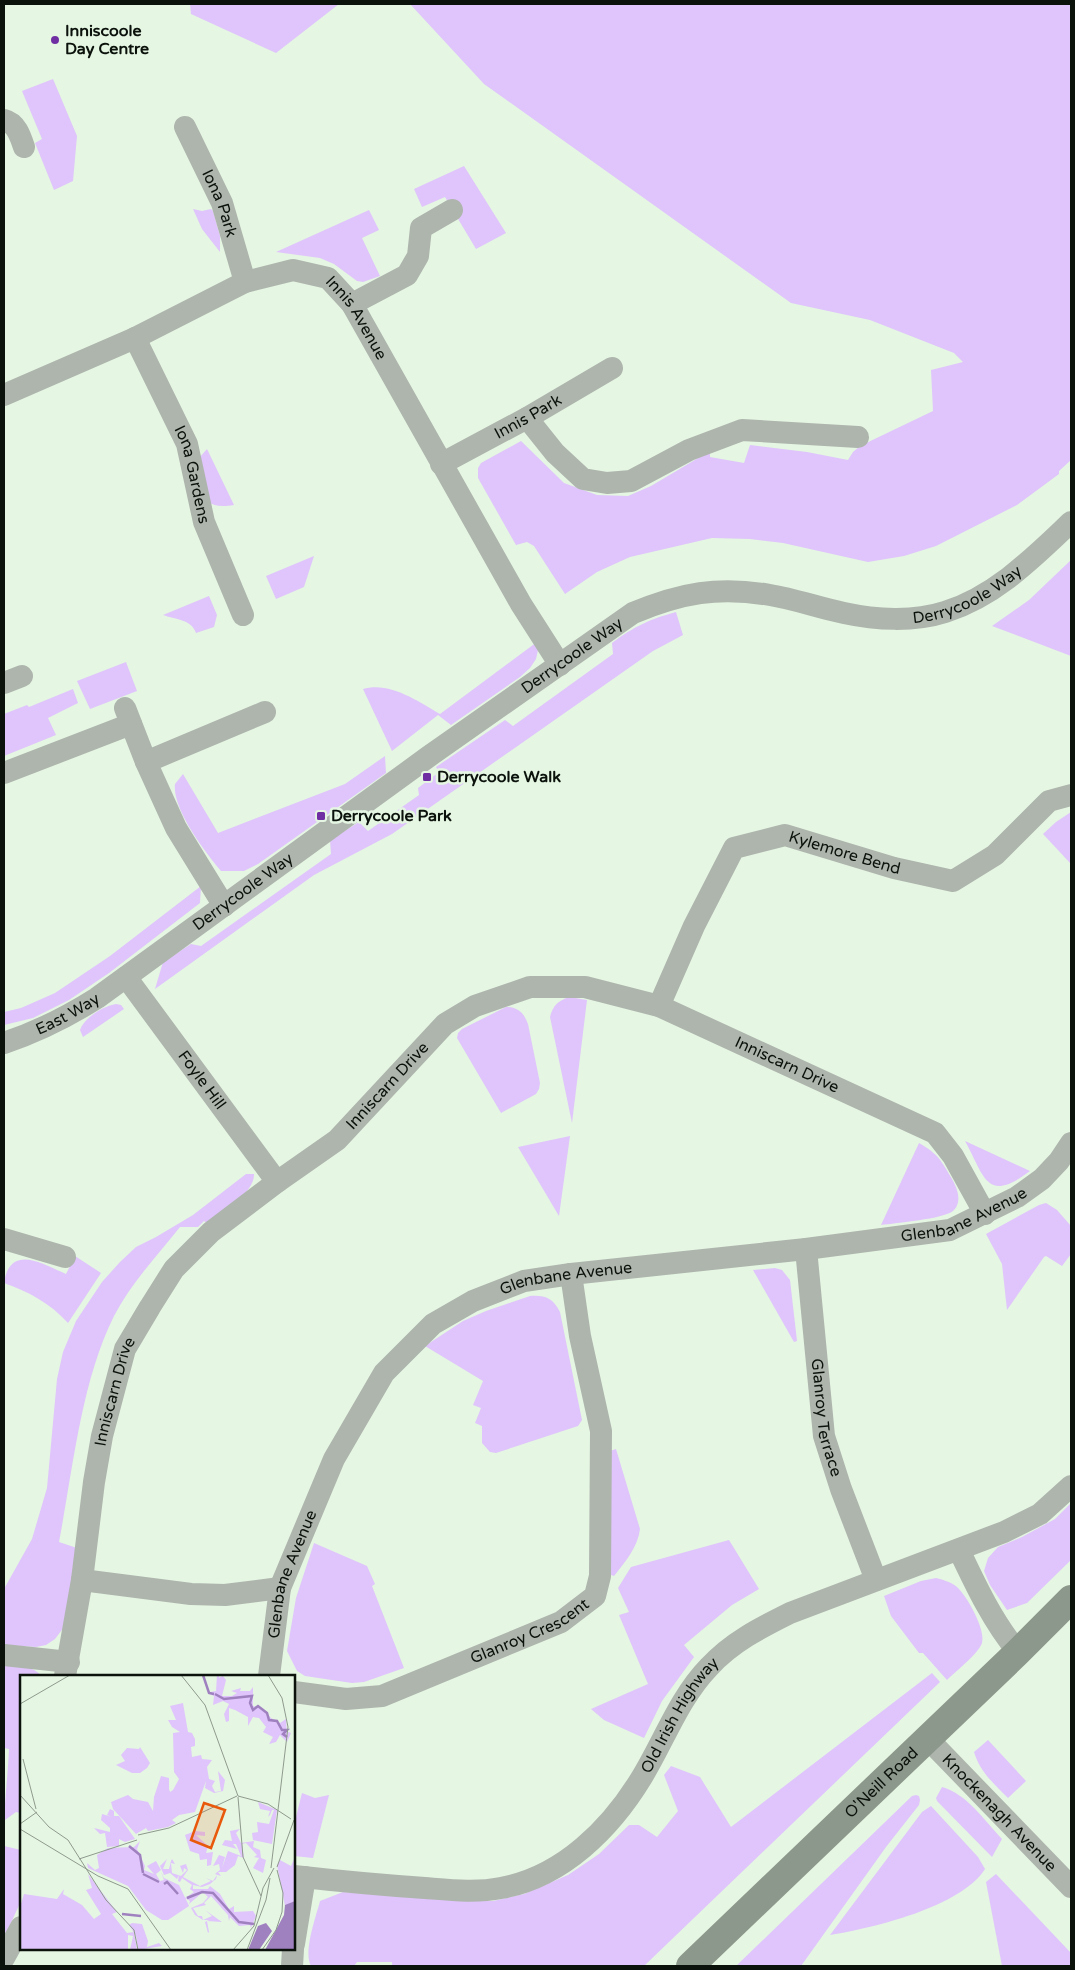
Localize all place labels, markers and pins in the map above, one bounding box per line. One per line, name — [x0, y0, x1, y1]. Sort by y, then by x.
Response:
place label: Inniscoole Day Centre — [65, 21, 149, 59]
marker: Inniscoole Day Centre — [49, 34, 61, 46]
place label: Derrycoole Walk — [437, 767, 561, 787]
marker: Derrycoole Walk — [421, 771, 433, 783]
place label: Derrycoole Park — [331, 806, 452, 826]
marker: Derrycoole Park — [315, 810, 327, 822]

